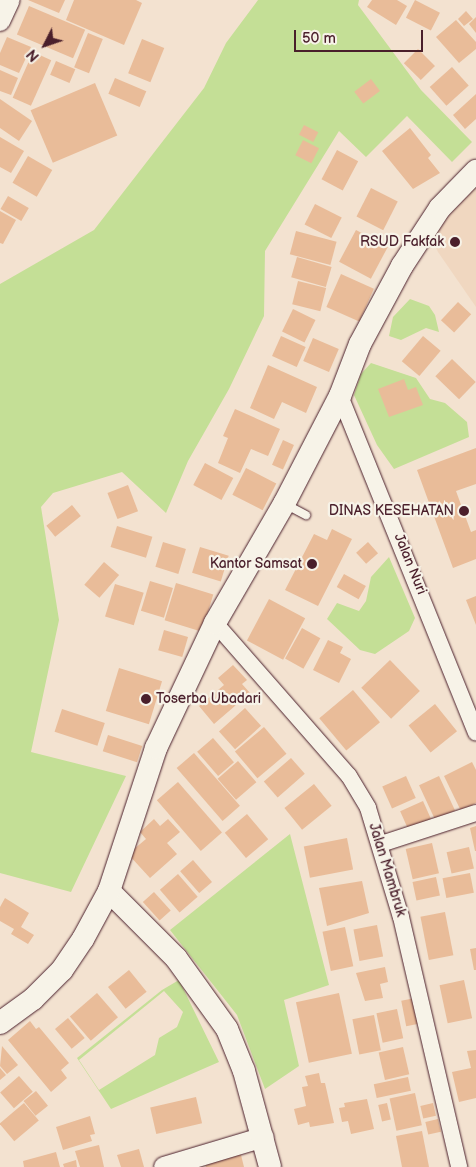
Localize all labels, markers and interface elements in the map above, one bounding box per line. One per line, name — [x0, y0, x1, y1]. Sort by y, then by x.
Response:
north arrow — [20, 20, 70, 70]
scale bar — [296, 20, 425, 52]
text: 50 m — [302, 29, 336, 48]
text: N — [23, 46, 43, 65]
place label: RSUD Fakfak — [360, 234, 444, 250]
marker: RSUD Fakfak — [448, 235, 462, 249]
place label: DINAS KESEHATAN — [329, 503, 454, 519]
marker: DINAS KESEHATAN — [458, 505, 470, 517]
street label: Jalan Nuri — [390, 531, 430, 597]
place label: Kantor Samsat — [210, 556, 302, 572]
marker: Kantor Samsat — [306, 558, 318, 570]
place label: Toserba Ubadari — [156, 691, 261, 707]
marker: Toserba Ubadari — [140, 693, 152, 705]
street label: Jalan Mambruk — [365, 821, 409, 919]

